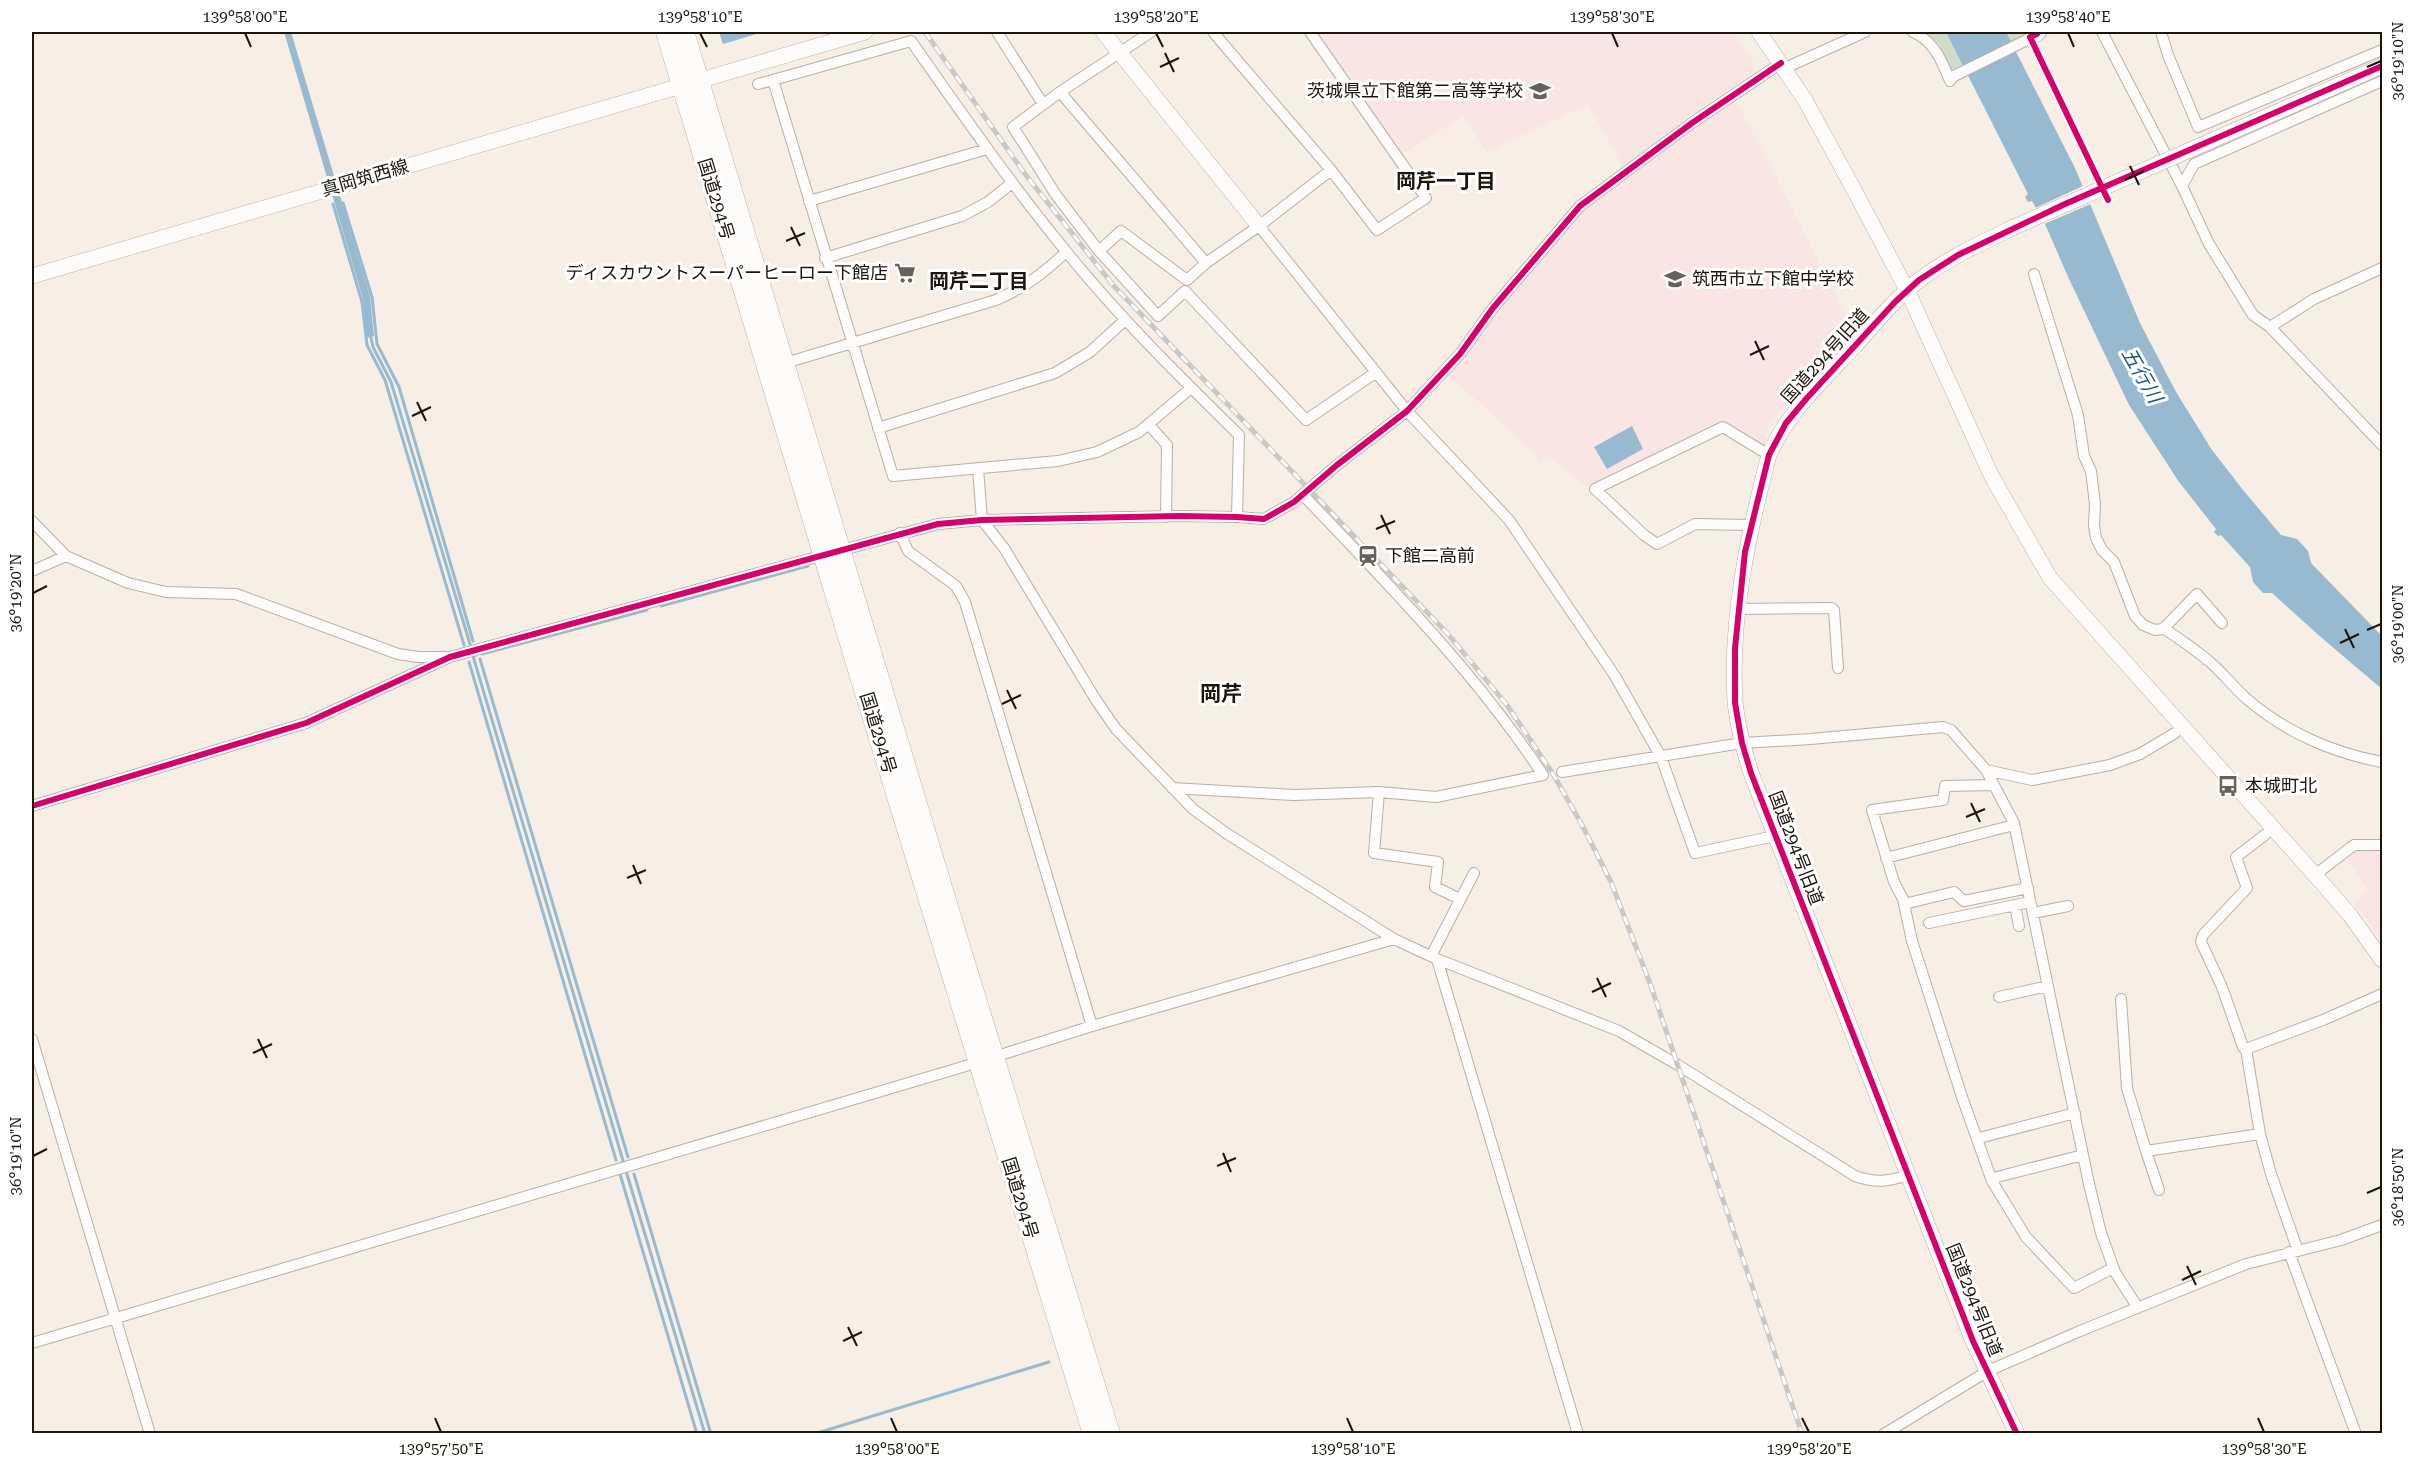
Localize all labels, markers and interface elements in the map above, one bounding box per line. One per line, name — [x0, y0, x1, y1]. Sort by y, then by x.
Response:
text: 139°58'00"E — [202, 8, 288, 26]
text: 139°58'10"E — [657, 8, 743, 26]
text: 139°58'20"E — [1113, 8, 1199, 26]
text: 139°58'30"E — [1569, 8, 1655, 26]
text: 139°58'40"E — [2025, 8, 2111, 26]
text: 36°19'10"N — [2389, 21, 2407, 101]
school or university icon: 茨城県立下館第二高等学校 — [1528, 79, 1552, 103]
place label: 茨城県立下館第二高等学校 — [1307, 80, 1523, 101]
street label: 真岡筑西線 — [319, 155, 411, 200]
street label: 国道294号 — [694, 155, 739, 242]
district label: 岡芹一丁目 — [1396, 169, 1496, 193]
supermarket icon: ディスカウントスーパーヒーロー下館店 — [893, 261, 917, 285]
place label: ディスカウントスーパーヒーロー下館店 — [565, 262, 888, 283]
school or university icon: 筑西市立下館中学校 — [1663, 267, 1687, 291]
place label: 筑西市立下館中学校 — [1692, 268, 1854, 289]
district label: 岡芹二丁目 — [929, 269, 1029, 293]
street label: 国道294号旧道 — [1777, 304, 1873, 407]
water label: 五行川 — [2117, 343, 2168, 409]
station icon: 下館二高前 — [1356, 544, 1380, 568]
place label: 下館二高前 — [1385, 545, 1475, 566]
text: 36°19'20"N — [7, 553, 25, 633]
text: 36°19'00"N — [2389, 584, 2407, 664]
district label: 岡芹 — [1200, 682, 1242, 706]
street label: 国道294号 — [856, 689, 901, 776]
bus stop icon: 本城町北 — [2216, 774, 2240, 798]
place label: 本城町北 — [2245, 775, 2317, 796]
street label: 国道294号旧道 — [1765, 788, 1828, 908]
text: 36°19'10"N — [7, 1116, 25, 1196]
text: 36°18'50"N — [2389, 1147, 2407, 1227]
street label: 国道294号 — [998, 1154, 1043, 1241]
street label: 国道294号旧道 — [1942, 1240, 2007, 1359]
text: 139°57'50"E — [398, 1440, 484, 1458]
text: 139°58'00"E — [854, 1440, 940, 1458]
text: 139°58'10"E — [1310, 1440, 1396, 1458]
text: 139°58'20"E — [1766, 1440, 1852, 1458]
text: 139°58'30"E — [2221, 1440, 2307, 1458]

